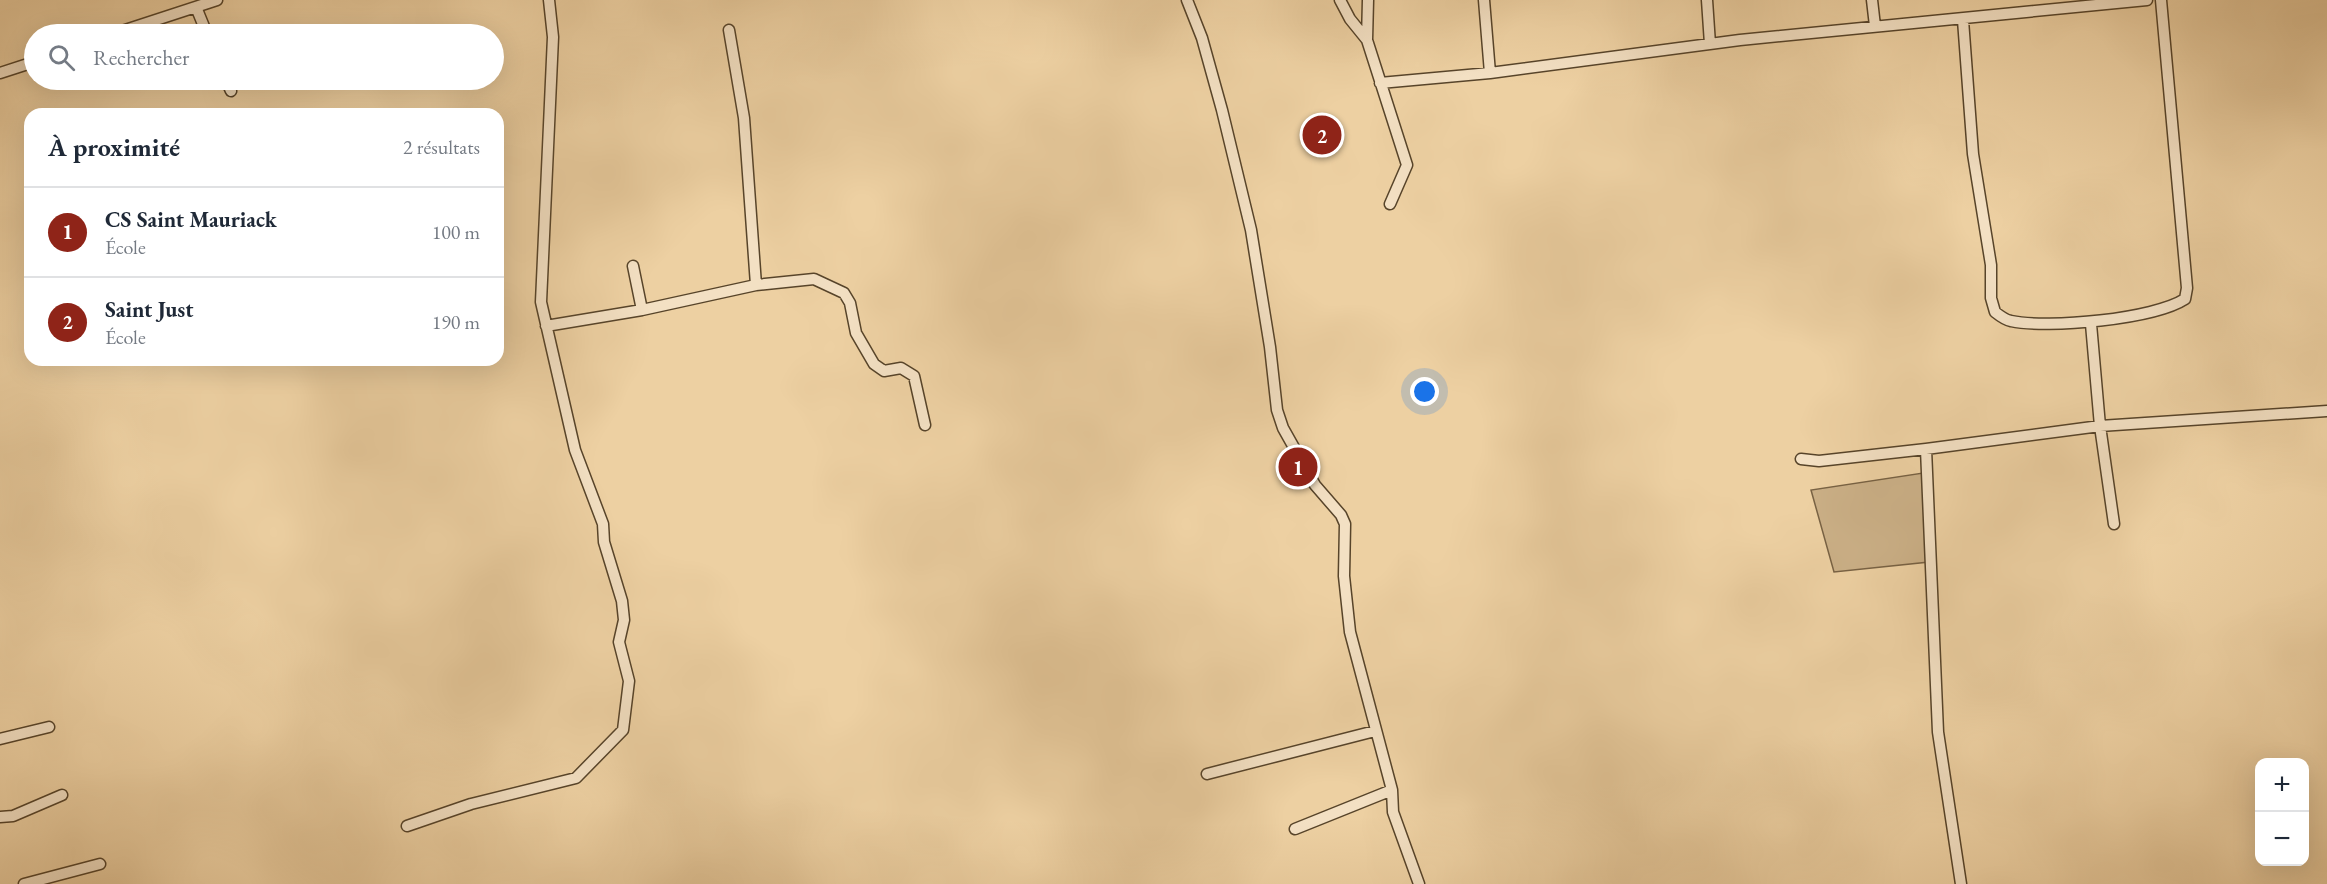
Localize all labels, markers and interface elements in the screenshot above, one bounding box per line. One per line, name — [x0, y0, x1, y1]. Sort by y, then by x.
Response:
search box — [24, 24, 504, 90]
icon: search — [45, 41, 78, 74]
text: Rechercher — [93, 43, 189, 72]
pin: 2 — [1302, 112, 1342, 158]
text: À proximité — [48, 130, 180, 164]
text: 2 résultats — [403, 134, 480, 160]
text: CS Saint Mauriack — [105, 205, 277, 234]
text: 1 — [62, 219, 73, 245]
text: 100 m — [432, 219, 480, 245]
text: École — [105, 234, 146, 260]
text: Saint Just — [105, 295, 193, 324]
text: 2 — [62, 309, 73, 335]
text: 190 m — [432, 309, 480, 335]
text: École — [105, 324, 146, 350]
your location — [1410, 377, 1439, 406]
pin: 1 — [1278, 444, 1318, 490]
map controls — [2255, 758, 2309, 866]
button: + — [2255, 758, 2309, 812]
button: − — [2255, 812, 2309, 866]

